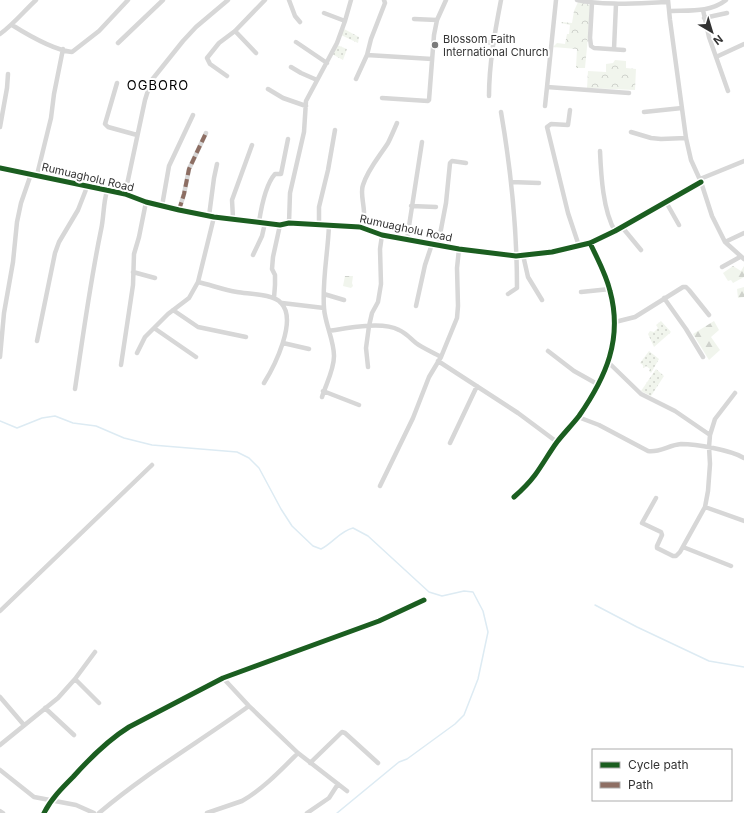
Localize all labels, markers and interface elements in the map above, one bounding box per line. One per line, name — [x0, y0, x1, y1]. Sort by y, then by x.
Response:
north arrow — [692, 12, 732, 52]
place label: Blossom Faith International Church — [443, 32, 548, 59]
text: N — [711, 32, 726, 48]
marker: Blossom Faith International Church — [430, 40, 440, 50]
district label: OGBORO — [127, 77, 189, 93]
street label: Rumuagholu Road — [40, 160, 136, 194]
street label: Rumuagholu Road — [358, 211, 454, 245]
legend — [592, 749, 732, 801]
text: Cycle path — [628, 757, 689, 772]
text: Path — [628, 777, 653, 792]

